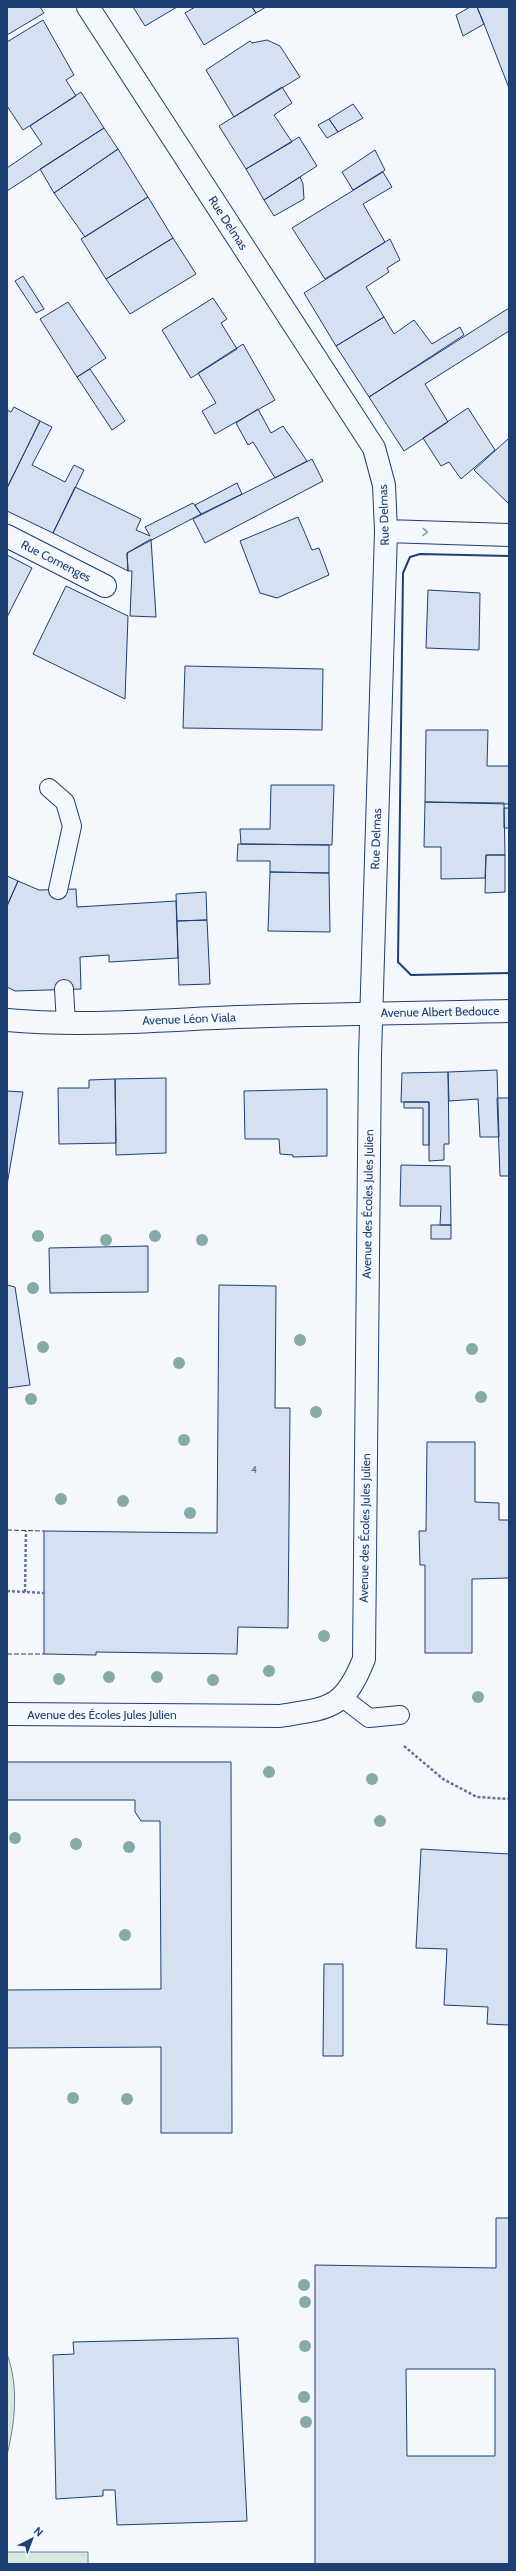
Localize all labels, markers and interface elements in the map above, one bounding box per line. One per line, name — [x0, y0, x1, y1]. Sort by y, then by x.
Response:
street label: Rue Delmas — [205, 193, 251, 252]
street label: Rue Delmas — [375, 484, 392, 546]
one-way arrow — [422, 528, 428, 536]
street label: Rue Comenges — [19, 537, 94, 585]
street label: Rue Delmas — [367, 808, 384, 870]
street label: Avenue Albert Bedouce — [381, 1003, 499, 1020]
street label: Avenue Léon Viala — [142, 1009, 236, 1028]
street label: Avenue des Écoles Jules Julien — [359, 1129, 376, 1279]
street label: Avenue des Écoles Jules Julien — [356, 1453, 373, 1603]
house number: 4 — [251, 1463, 257, 1476]
street label: Avenue des Écoles Jules Julien — [27, 1707, 177, 1722]
north arrow — [12, 2519, 52, 2559]
text: N — [31, 2524, 46, 2539]

